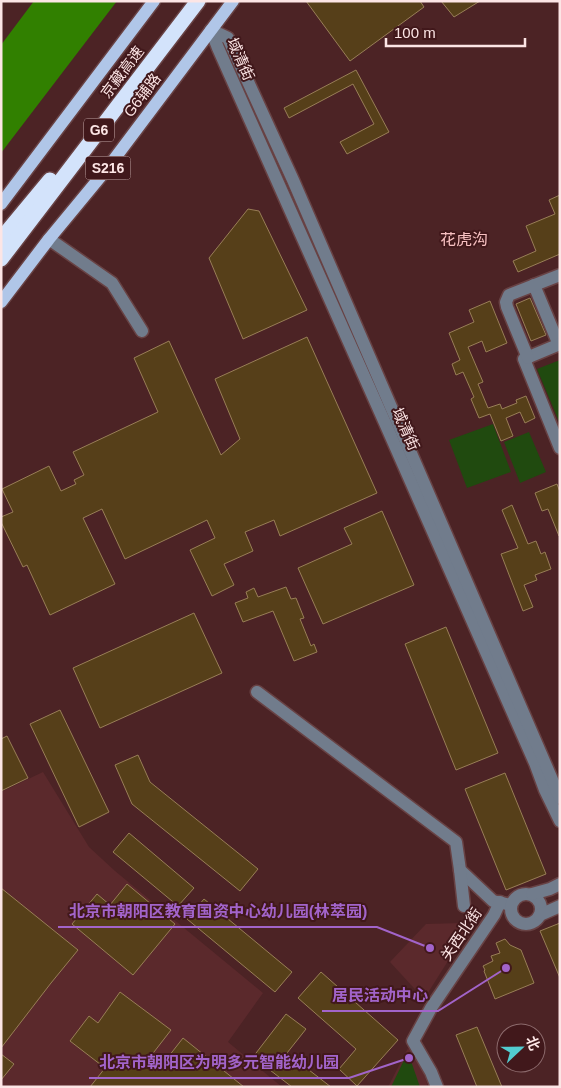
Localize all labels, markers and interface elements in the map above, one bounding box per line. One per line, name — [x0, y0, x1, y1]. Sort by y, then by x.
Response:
scale bar — [386, 15, 525, 47]
text: 100 m — [394, 24, 436, 41]
street label: 域清街 — [224, 35, 258, 83]
street label: 京藏高速 — [97, 43, 147, 101]
street label: G6辅路 — [120, 70, 164, 120]
road number: G6 — [84, 118, 114, 142]
road number: S216 — [86, 156, 130, 180]
district label: 花虎沟 — [440, 231, 488, 248]
street label: 域清街 — [389, 405, 423, 453]
callout: 北京市朝阳区教育国资中心幼儿园(林萃园) — [58, 896, 377, 927]
text: 北京市朝阳区教育国资中心幼儿园(林萃园) — [69, 902, 367, 920]
street label: 关西北街 — [437, 904, 485, 964]
callout: 居民活动中心 — [322, 980, 438, 1011]
text: 居民活动中心 — [332, 987, 428, 1004]
north arrow — [496, 1023, 546, 1073]
text: 北 — [523, 1034, 543, 1053]
callout: 北京市朝阳区为明多元智能幼儿园 — [89, 1047, 349, 1078]
text: 北京市朝阳区为明多元智能幼儿园 — [99, 1053, 339, 1071]

